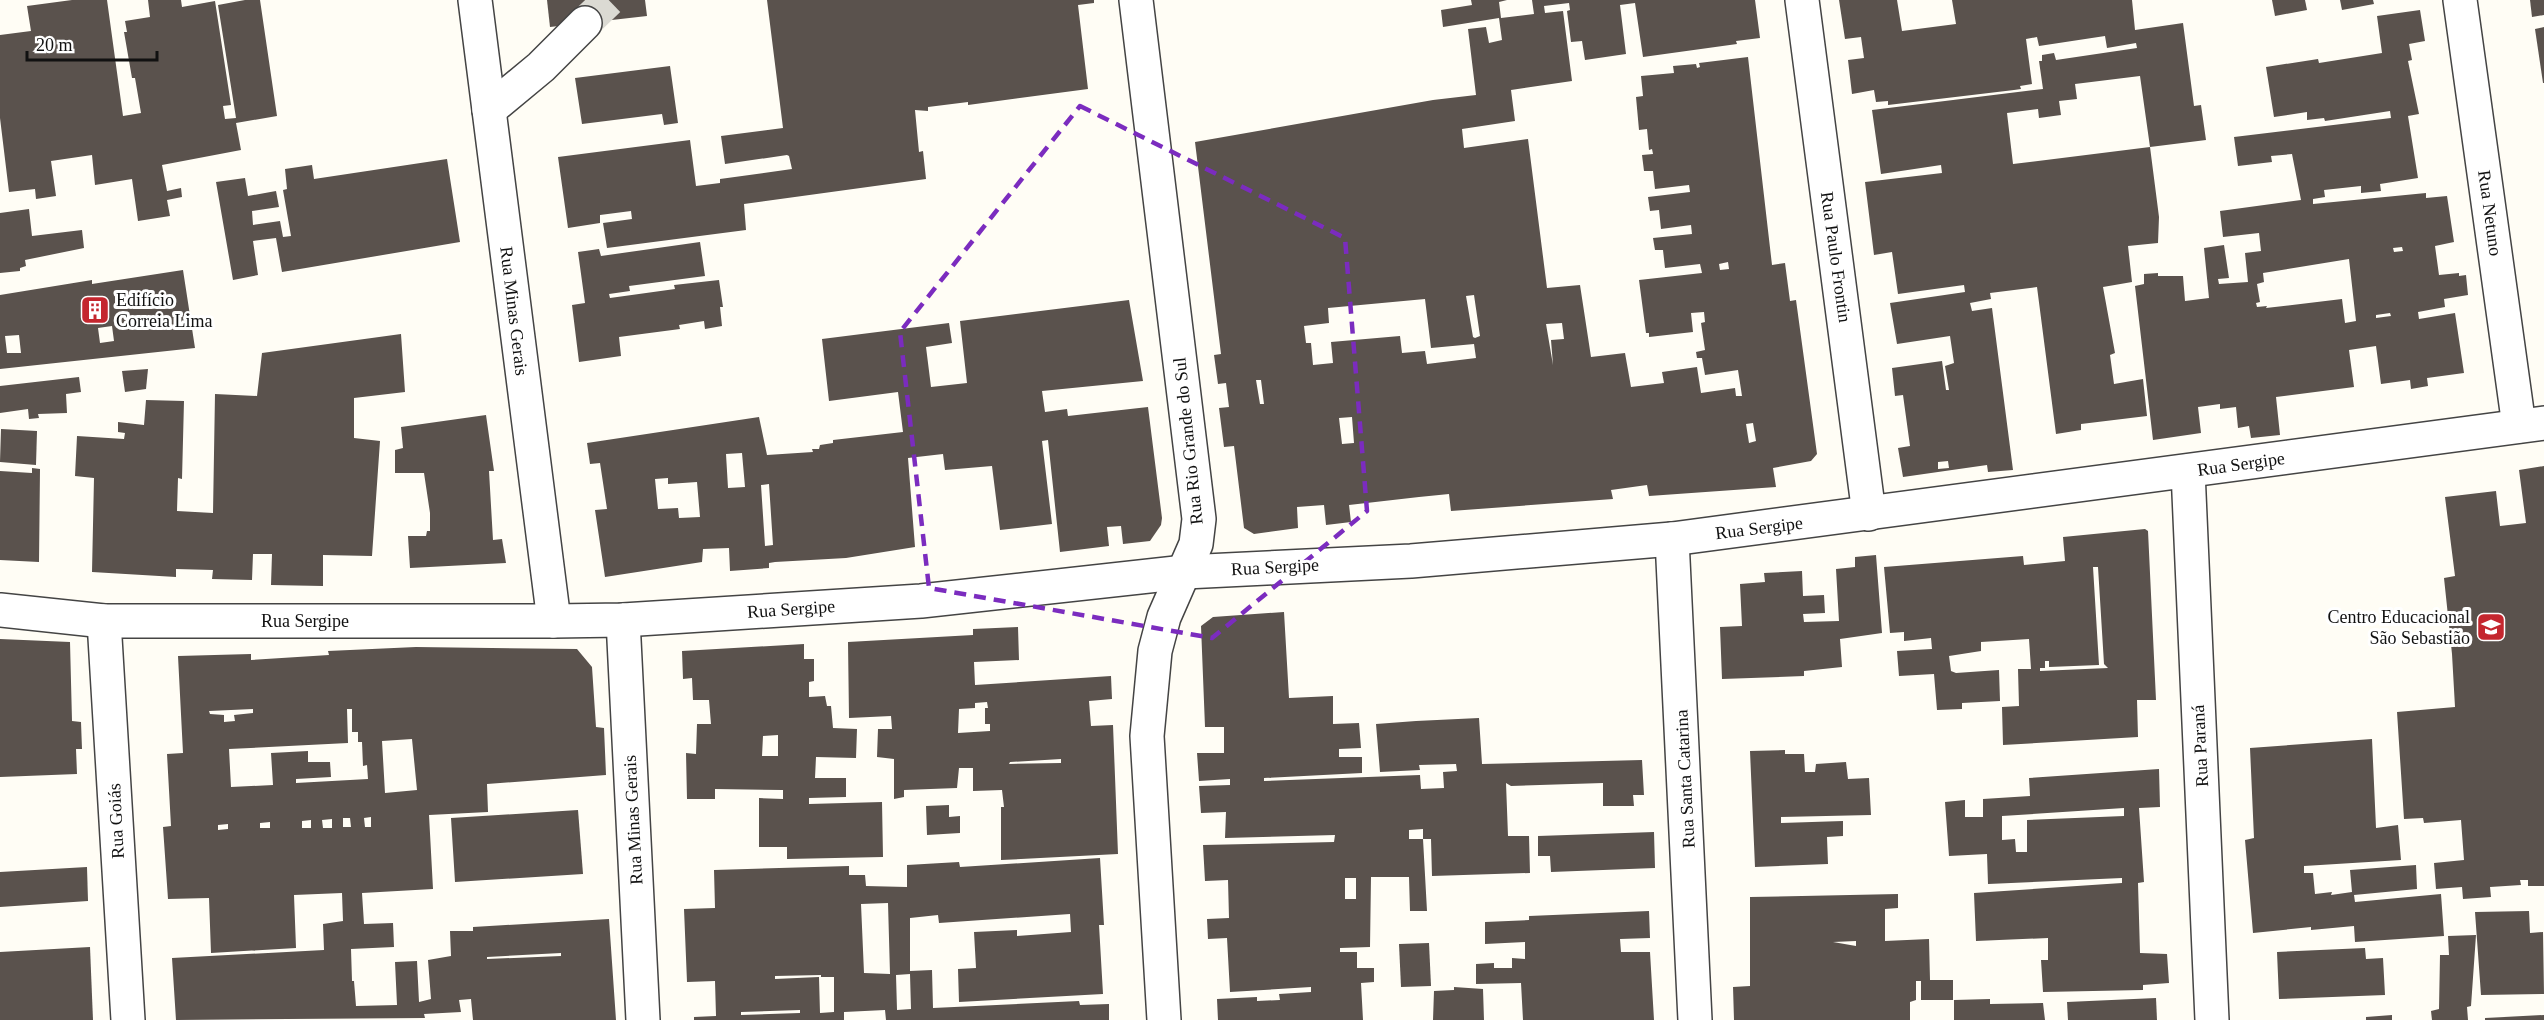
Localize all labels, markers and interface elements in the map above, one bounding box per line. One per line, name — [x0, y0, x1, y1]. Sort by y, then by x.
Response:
scale bar — [27, 24, 158, 62]
text: 20 m — [36, 35, 73, 55]
street label: Rua Netuno — [2474, 169, 2506, 257]
street label: Rua Paulo Frontin — [1817, 190, 1855, 324]
street label: Rua Minas Gerais — [496, 245, 532, 377]
place label: Edifício Correia Lima — [116, 290, 212, 331]
building icon: Edifício Correia Lima — [79, 294, 111, 326]
street label: Rua Rio Grande do Sul — [1169, 356, 1207, 526]
street label: Rua Sergipe — [2196, 448, 2286, 480]
street label: Rua Sergipe — [1714, 513, 1804, 543]
street label: Rua Sergipe — [1230, 555, 1320, 579]
street label: Rua Sergipe — [746, 596, 836, 622]
place label: Centro Educacional São Sebastião — [2328, 607, 2470, 648]
street label: Rua Sergipe — [261, 611, 349, 631]
school or university icon: Centro Educacional São Sebastião — [2475, 611, 2507, 643]
street label: Rua Paraná — [2188, 704, 2212, 788]
street label: Rua Santa Catarina — [1671, 709, 1699, 849]
street label: Rua Minas Gerais — [620, 755, 646, 885]
street label: Rua Goiás — [104, 783, 128, 859]

